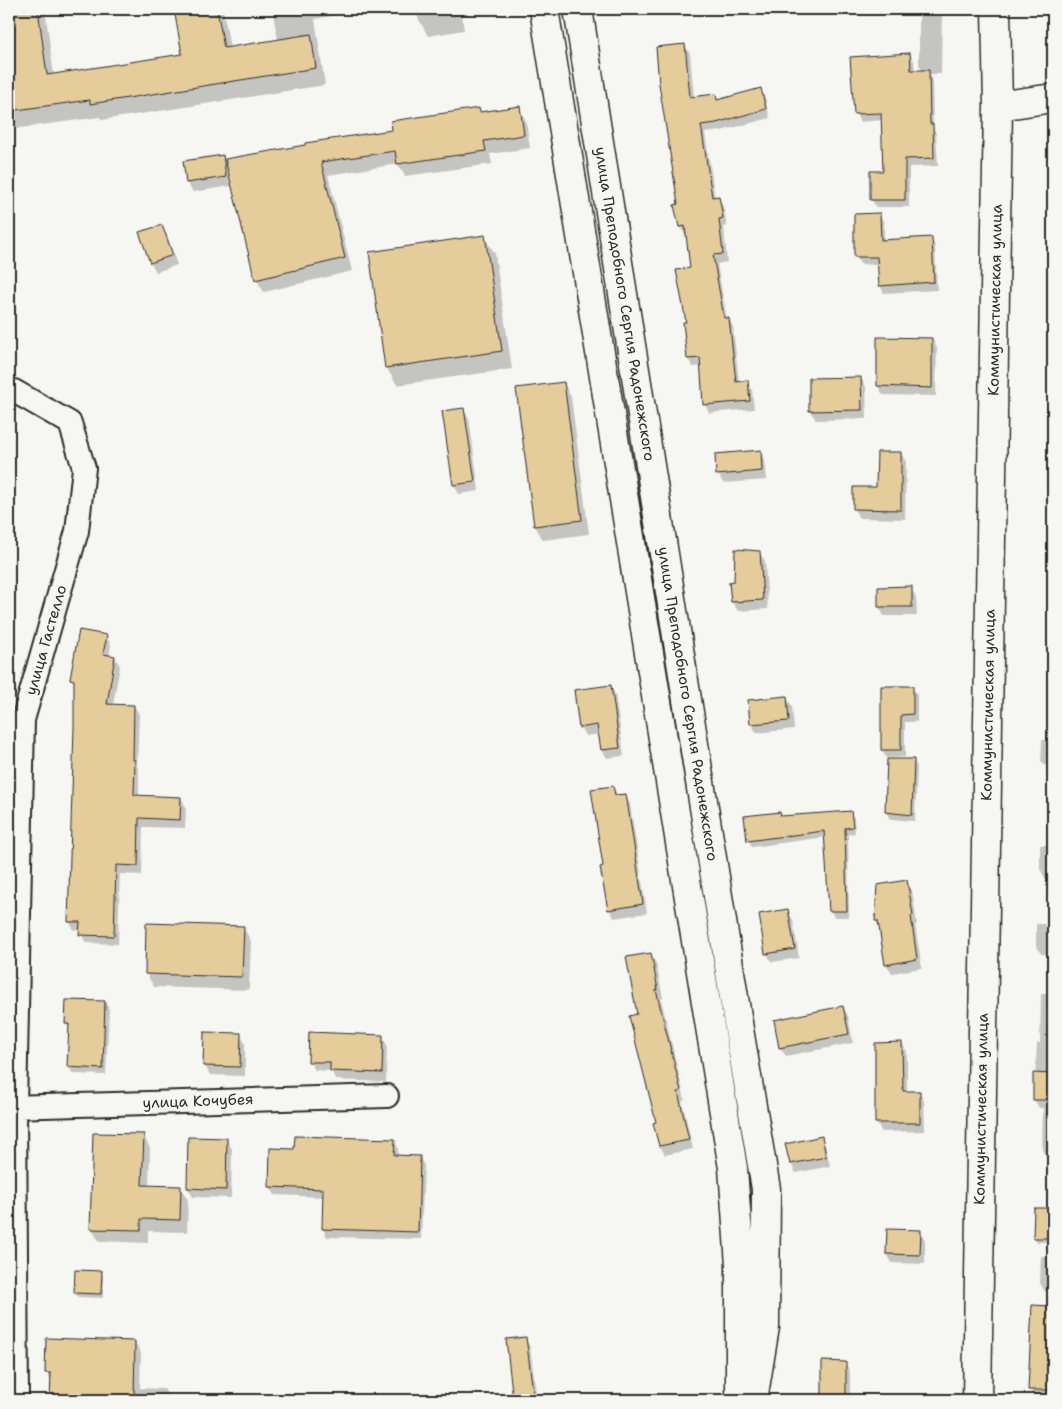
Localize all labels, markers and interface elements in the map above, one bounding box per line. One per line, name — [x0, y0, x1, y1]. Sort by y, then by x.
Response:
street label: улица Преподобного Сергия Радонежского — [590, 146, 660, 462]
street label: Коммунистическая улица — [983, 203, 1007, 396]
street label: улица Преподобного Сергия Радонежского — [653, 546, 723, 862]
street label: улица Гастелло — [21, 583, 71, 697]
street label: Коммунистическая улица — [976, 608, 1000, 801]
street label: Коммунистическая улица — [969, 1012, 993, 1205]
street label: улица Кочубея — [142, 1089, 254, 1113]

